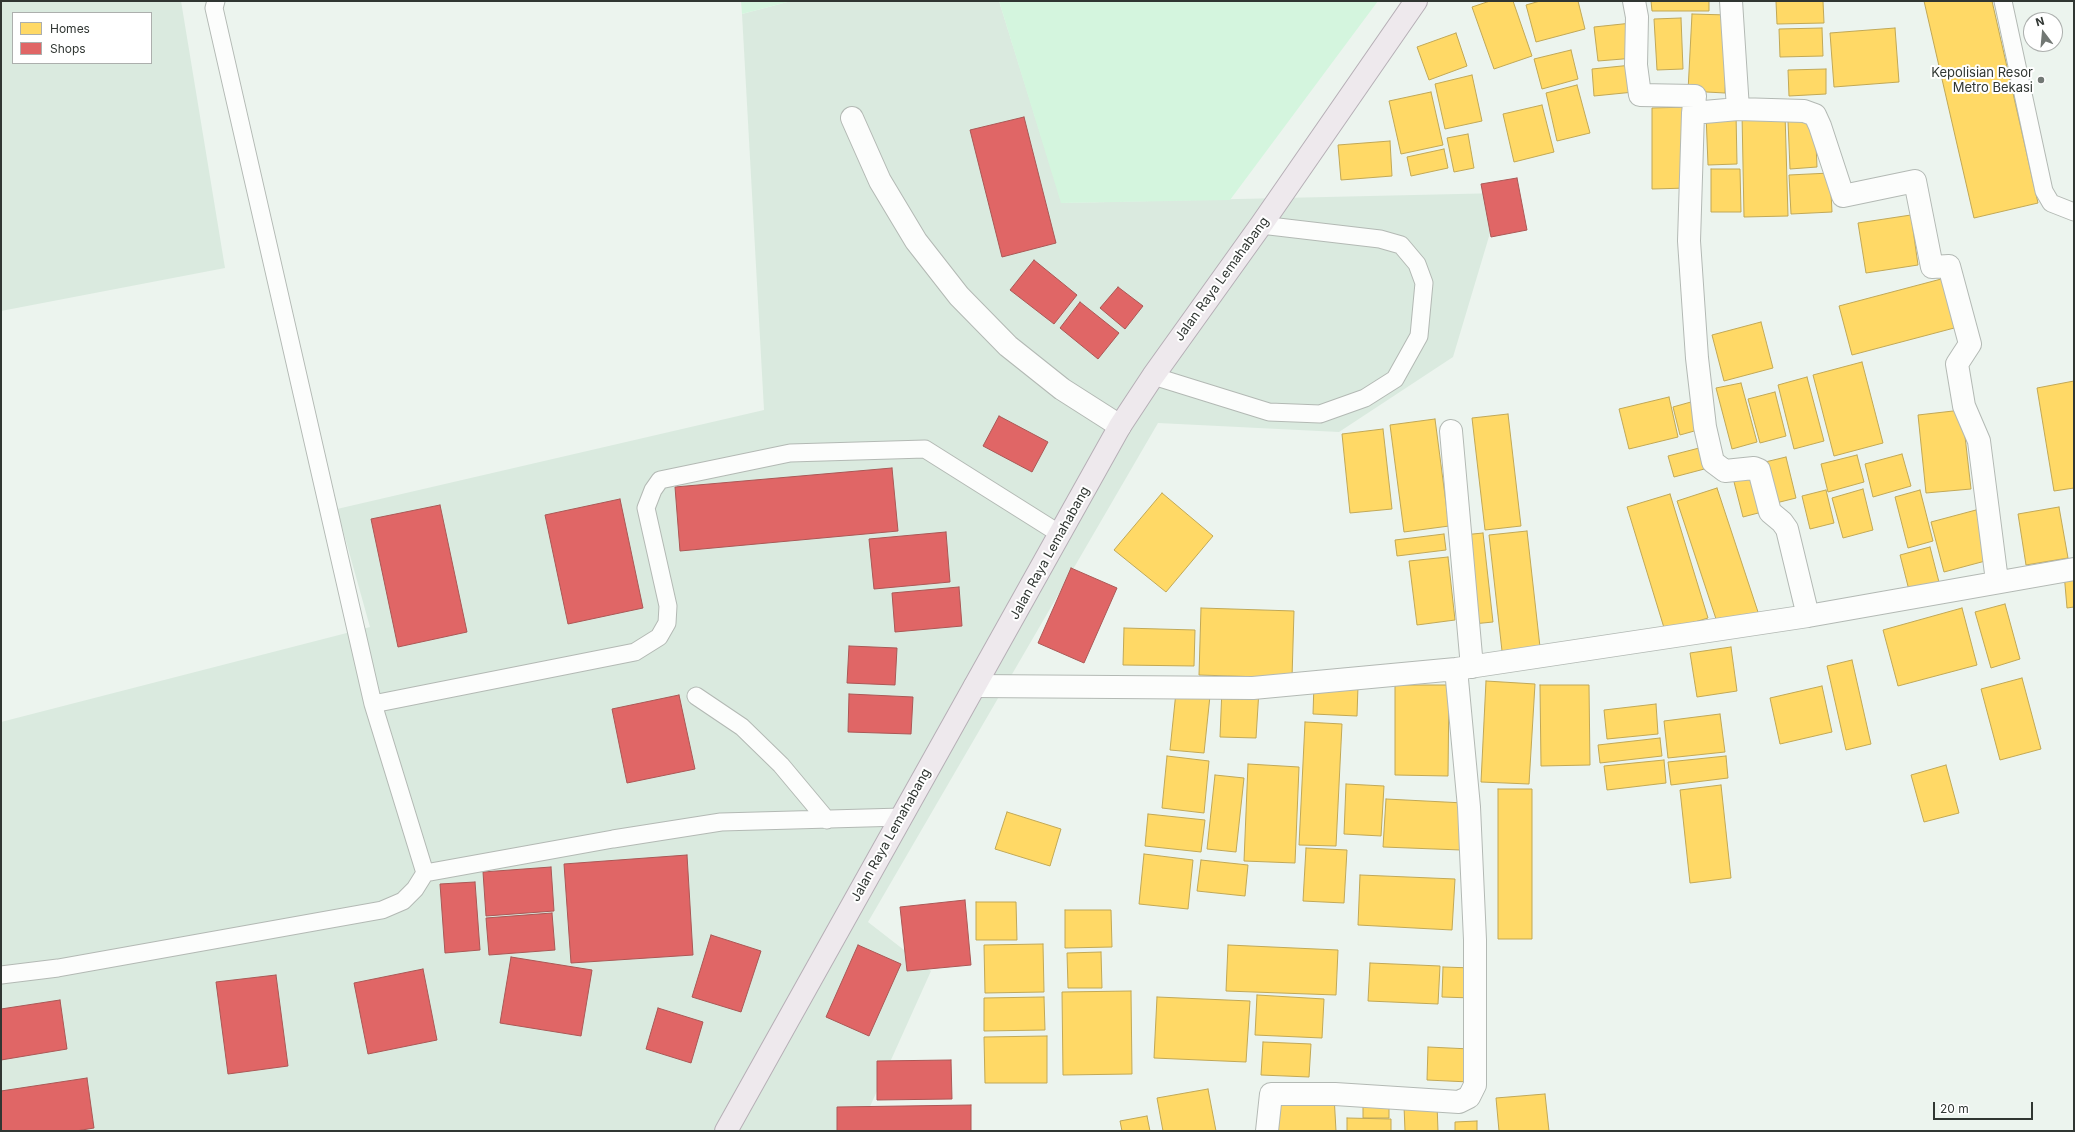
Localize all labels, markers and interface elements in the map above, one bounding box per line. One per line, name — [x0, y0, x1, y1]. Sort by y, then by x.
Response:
legend — [12, 12, 152, 64]
north arrow — [2023, 12, 2063, 52]
text: N — [2034, 14, 2046, 29]
text: Homes — [50, 21, 90, 36]
text: Shops — [50, 41, 86, 56]
place label: Kepolisian Resor Metro Bekasi — [1931, 65, 2033, 96]
marker: Kepolisian Resor Metro Bekasi — [2036, 75, 2046, 85]
street label: Jalan Raya Lemahabang — [1172, 214, 1272, 344]
street label: Jalan Raya Lemahabang — [1007, 484, 1093, 622]
street label: Jalan Raya Lemahabang — [848, 766, 934, 904]
scale bar — [1935, 1094, 2035, 1120]
text: 20 m — [1940, 1101, 1969, 1116]

